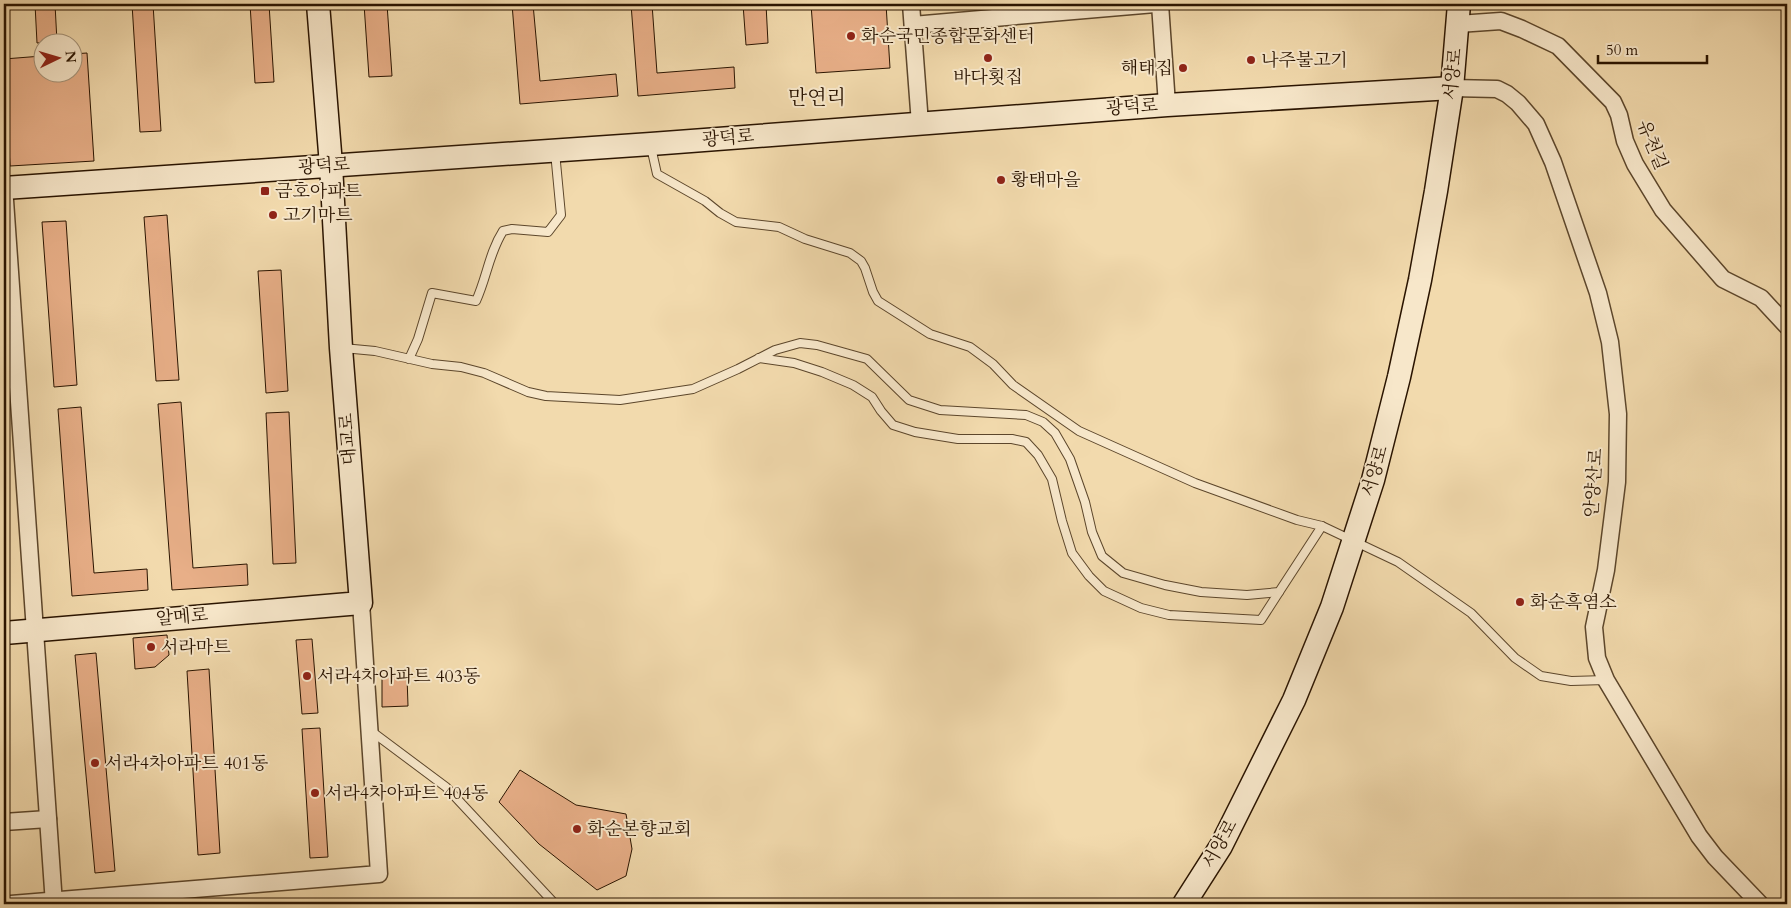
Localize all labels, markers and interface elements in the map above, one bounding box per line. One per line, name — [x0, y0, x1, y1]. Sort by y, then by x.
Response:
place label: 화순국민종합문화센터 — [861, 24, 1035, 49]
marker: 화순국민종합문화센터 — [845, 30, 857, 42]
north arrow — [32, 32, 82, 82]
scale bar — [1598, 32, 1707, 64]
text: 50 m — [1606, 40, 1638, 60]
street label: 서양로 — [1438, 47, 1468, 101]
place label: 나주불고기 — [1261, 48, 1348, 73]
text: N — [60, 50, 80, 64]
marker: 바다횟집 — [982, 52, 994, 64]
marker: 나주불고기 — [1245, 54, 1257, 66]
place label: 해태집 — [1121, 56, 1173, 81]
marker: 해태집 — [1177, 62, 1189, 74]
place label: 바다횟집 — [953, 65, 1023, 90]
district label: 만연리 — [788, 84, 846, 111]
street label: 광덕로 — [1105, 93, 1159, 121]
street label: 유천길 — [1631, 116, 1673, 174]
street label: 광덕로 — [701, 123, 755, 153]
street label: 광덕로 — [297, 152, 351, 180]
place label: 황태마을 — [1011, 168, 1081, 193]
marker: 황태마을 — [995, 174, 1007, 186]
place label: 금호아파트 — [275, 179, 363, 204]
marker: 금호아파트 — [259, 185, 271, 197]
place label: 고기마트 — [283, 203, 353, 228]
marker: 고기마트 — [267, 209, 279, 221]
street label: 대교로 — [334, 412, 362, 466]
street label: 서양로 — [1356, 442, 1394, 500]
street label: 안양산로 — [1579, 447, 1609, 519]
place label: 화순흑염소 — [1530, 590, 1617, 615]
marker: 화순흑염소 — [1514, 596, 1526, 608]
street label: 알메로 — [155, 602, 209, 632]
place label: 서라마트 — [161, 635, 231, 660]
marker: 서라마트 — [145, 641, 157, 653]
place label: 서라4차아파트 403동 — [317, 664, 480, 689]
marker: 서라4차아파트 403동 — [301, 670, 313, 682]
place label: 서라4차아파트 401동 — [105, 751, 268, 776]
marker: 서라4차아파트 401동 — [89, 757, 101, 769]
place label: 서라4차아파트 404동 — [325, 781, 488, 806]
marker: 서라4차아파트 404동 — [309, 787, 321, 799]
street label: 서양로 — [1196, 815, 1244, 873]
place label: 화순본향교회 — [587, 817, 691, 842]
marker: 화순본향교회 — [571, 823, 583, 835]

